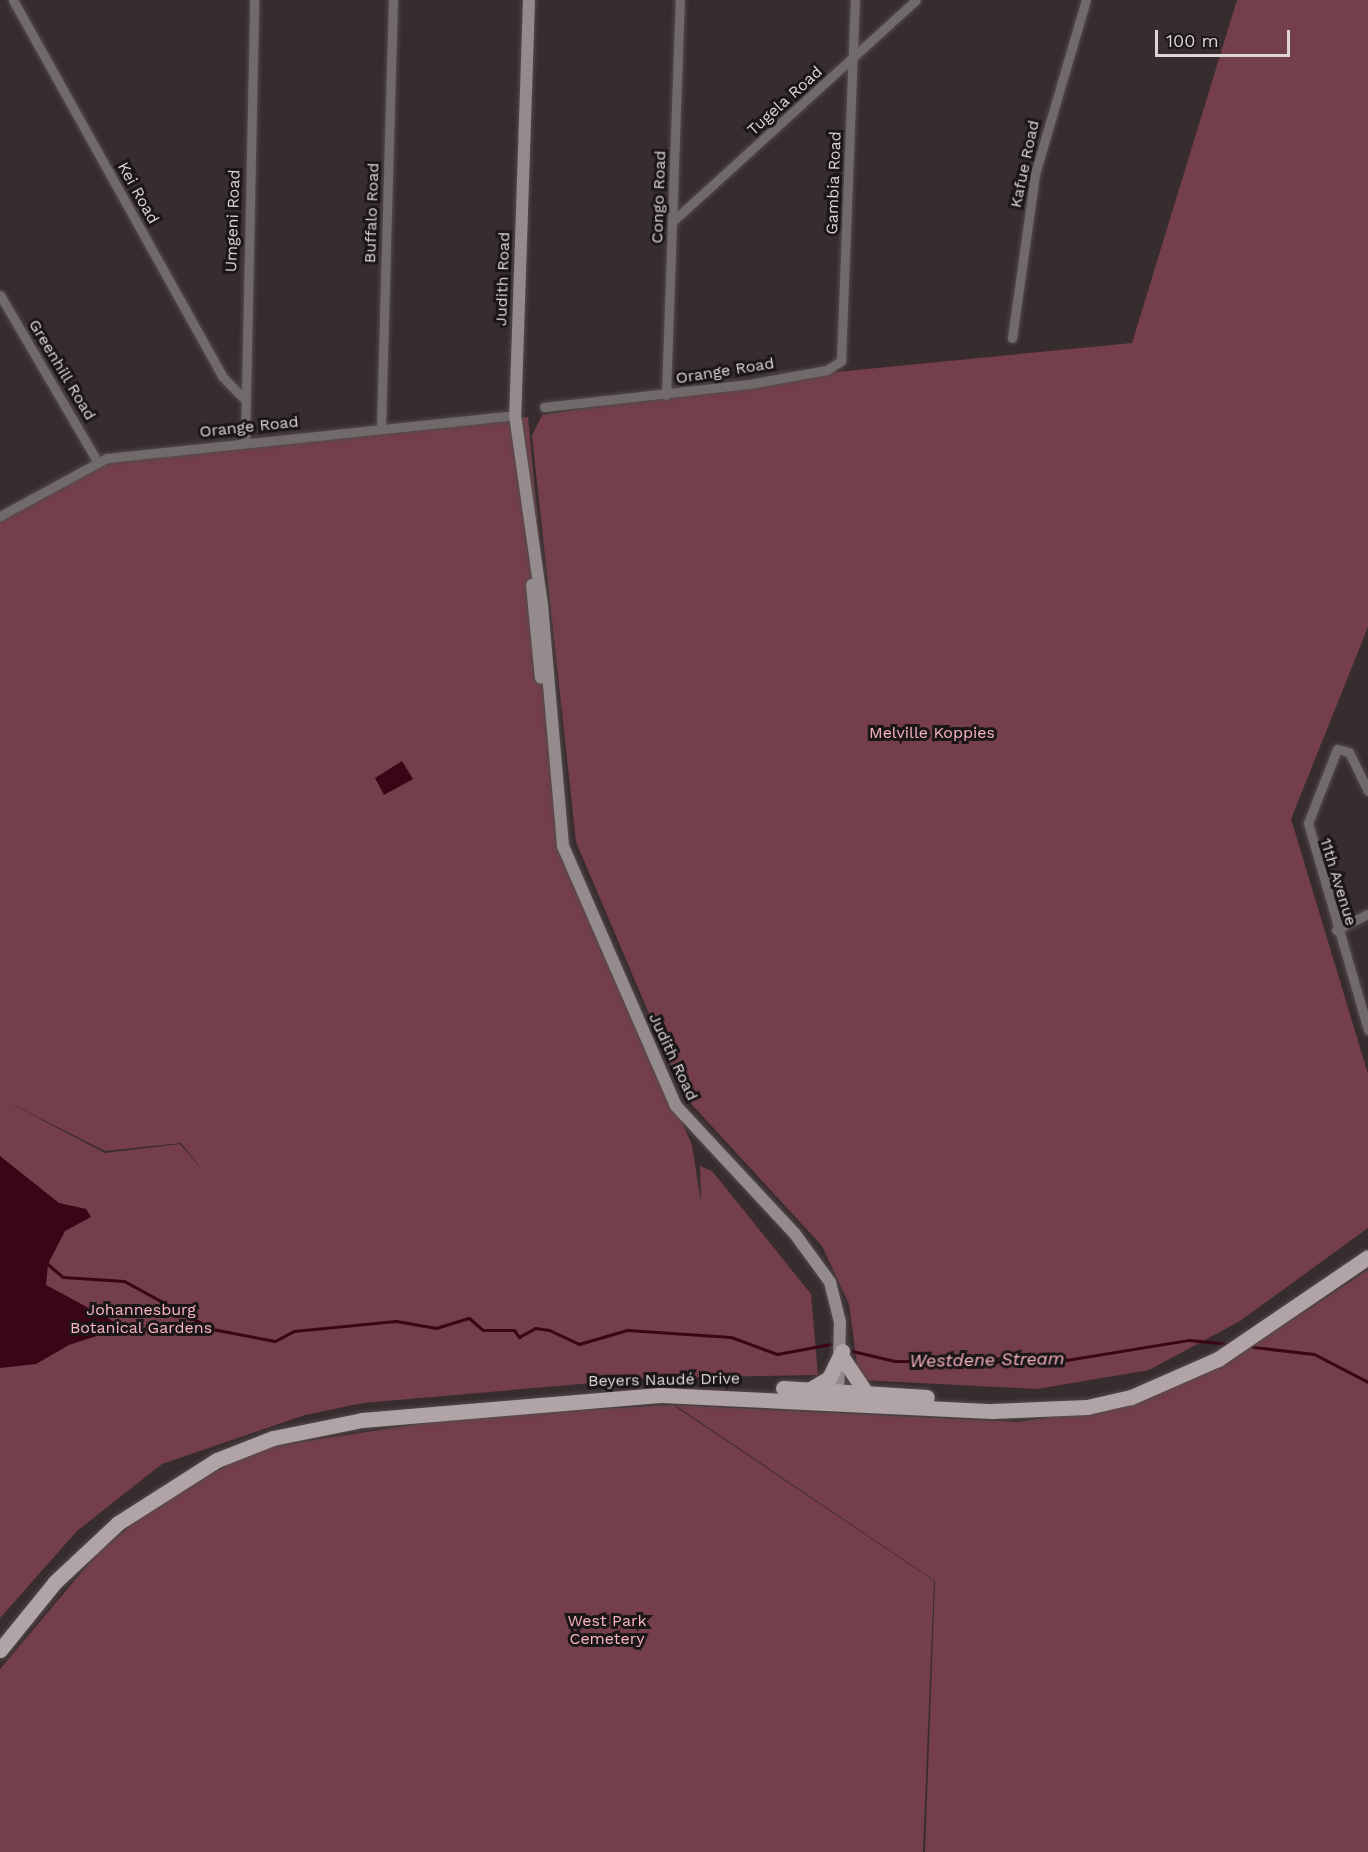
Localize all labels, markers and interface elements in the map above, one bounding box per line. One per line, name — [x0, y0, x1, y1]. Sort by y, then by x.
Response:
scale bar — [1158, 18, 1293, 56]
text: 100 m — [1166, 30, 1219, 51]
street label: Tugela Road — [743, 62, 827, 140]
street label: Kafue Road — [1006, 118, 1044, 210]
street label: Gambia Road — [823, 131, 845, 235]
street label: Congo Road — [648, 150, 670, 244]
street label: Kei Road — [113, 159, 163, 227]
street label: Buffalo Road — [361, 162, 383, 264]
street label: Umgeni Road — [222, 169, 244, 273]
street label: Judith Road — [492, 232, 514, 326]
street label: Greenhill Road — [24, 316, 100, 424]
street label: Orange Road — [674, 354, 776, 388]
street label: Orange Road — [199, 412, 299, 442]
park label: Melville Koppies — [869, 723, 995, 743]
street label: 11th Avenue — [1315, 836, 1361, 928]
street label: Judith Road — [644, 1010, 702, 1104]
park label: Johannesburg Botanical Gardens — [70, 1300, 212, 1338]
water label: Westdene Stream — [909, 1348, 1065, 1372]
street label: Beyers Naudé Drive — [588, 1369, 740, 1391]
park label: West Park Cemetery — [567, 1611, 647, 1649]

